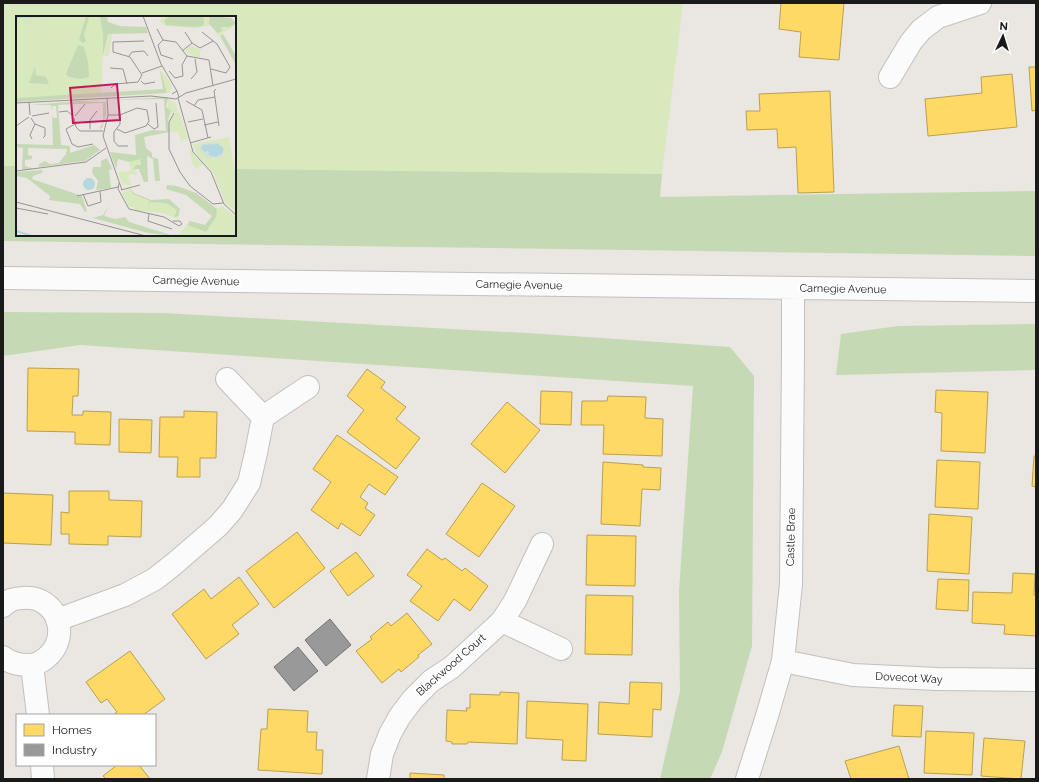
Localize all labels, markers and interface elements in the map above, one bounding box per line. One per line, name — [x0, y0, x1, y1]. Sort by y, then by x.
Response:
inset map — [16, 16, 236, 236]
north arrow — [983, 16, 1023, 56]
text: N — [999, 20, 1008, 33]
street label: Carnegie Avenue — [152, 274, 240, 288]
street label: Carnegie Avenue — [475, 278, 563, 292]
street label: Carnegie Avenue — [799, 282, 887, 296]
street label: Castle Brae — [784, 507, 798, 566]
street label: Blackwood Court — [414, 631, 489, 699]
street label: Dovecot Way — [875, 670, 943, 686]
legend — [16, 714, 156, 766]
text: Homes — [52, 723, 92, 737]
text: Industry — [52, 743, 98, 757]

